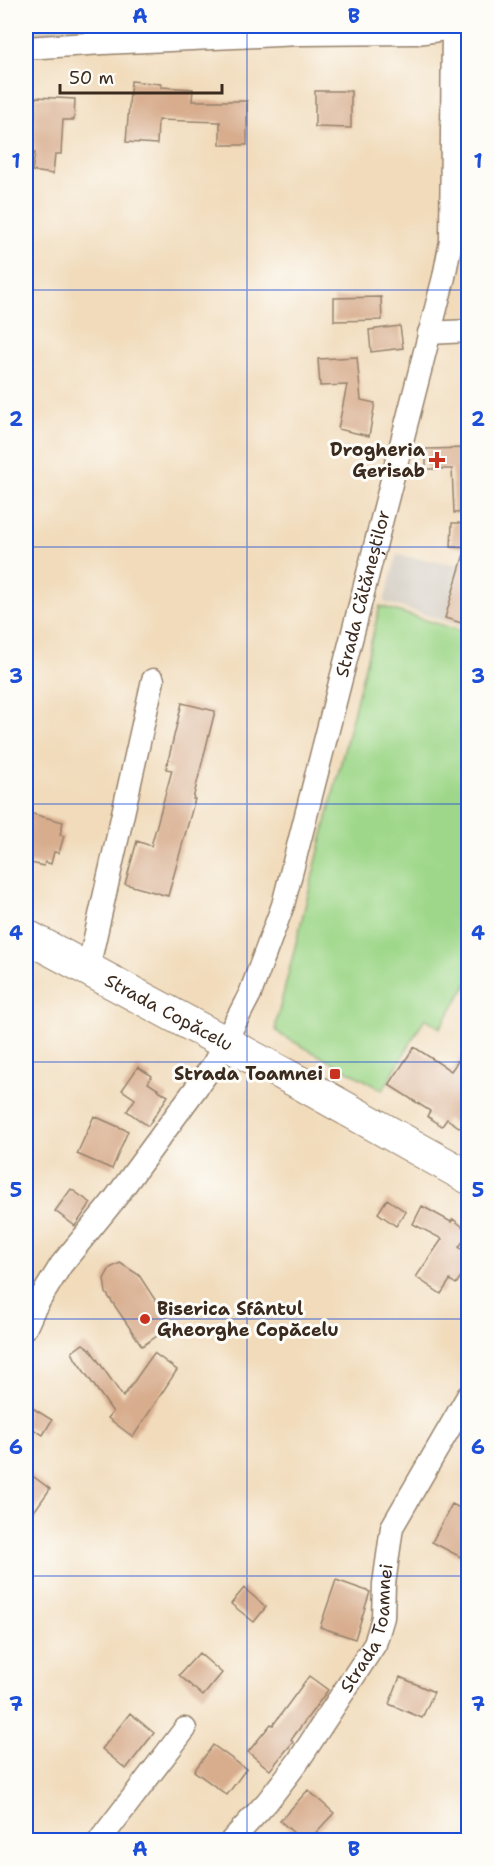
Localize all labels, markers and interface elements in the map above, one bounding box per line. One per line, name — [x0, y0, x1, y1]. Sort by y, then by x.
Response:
text: A — [132, 3, 148, 29]
text: B — [348, 3, 360, 29]
scale bar — [60, 57, 222, 95]
text: 50 m — [69, 66, 114, 90]
text: 1 — [11, 148, 21, 174]
text: 1 — [473, 148, 483, 174]
text: 2 — [9, 406, 23, 432]
text: 2 — [471, 406, 485, 432]
place label: Drogheria Gerisab — [330, 438, 426, 483]
marker: Drogheria Gerisab — [430, 453, 444, 467]
street label: Strada Cătăneștilor — [330, 508, 396, 680]
text: 3 — [9, 663, 23, 689]
text: 3 — [471, 663, 485, 689]
text: 4 — [9, 920, 23, 946]
text: 4 — [471, 920, 485, 946]
street label: Strada Copăcelu — [101, 968, 237, 1057]
place label: Strada Toamnei — [174, 1062, 323, 1086]
marker: Strada Toamnei — [328, 1067, 342, 1081]
text: 5 — [10, 1177, 22, 1203]
text: 5 — [472, 1177, 484, 1203]
place label: Biserica Sfântul Gheorghe Copăcelu — [157, 1297, 339, 1342]
marker: Biserica Sfântul Gheorghe Copăcelu — [138, 1312, 152, 1326]
text: 6 — [9, 1434, 23, 1460]
text: 6 — [471, 1434, 485, 1460]
street label: Strada Toamnei — [334, 1562, 399, 1697]
text: 7 — [9, 1691, 23, 1717]
text: 7 — [471, 1691, 485, 1717]
text: A — [132, 1836, 148, 1862]
text: B — [348, 1836, 360, 1862]

